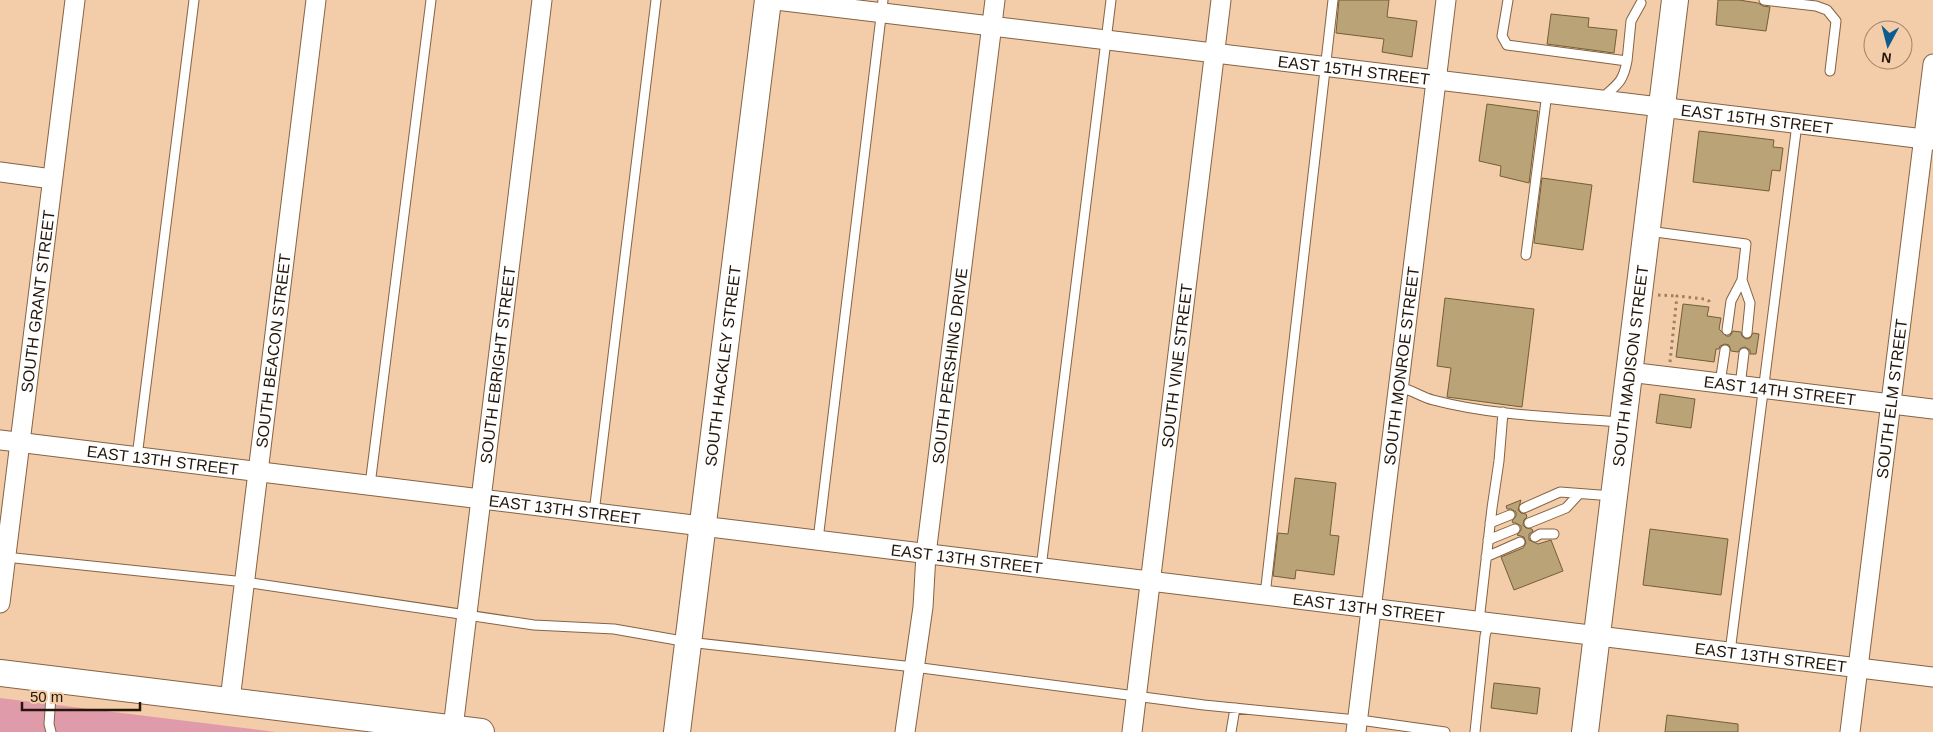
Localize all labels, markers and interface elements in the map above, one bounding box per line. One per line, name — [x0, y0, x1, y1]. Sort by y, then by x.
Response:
north arrow — [1863, 20, 1913, 70]
text: N — [1880, 49, 1892, 66]
street label: EAST 15TH STREET — [1277, 53, 1431, 88]
street label: EAST 15TH STREET — [1680, 102, 1834, 137]
street label: SOUTH GRANT STREET — [18, 209, 58, 394]
street label: SOUTH BEACON STREET — [253, 252, 294, 449]
street label: SOUTH HACKLEY STREET — [702, 264, 744, 467]
street label: SOUTH MADISON STREET — [1610, 264, 1651, 467]
street label: SOUTH EBRIGHT STREET — [477, 265, 518, 465]
street label: SOUTH MONROE STREET — [1381, 265, 1422, 466]
street label: SOUTH PERSHING DRIVE — [929, 267, 971, 465]
street label: SOUTH VINE STREET — [1159, 282, 1195, 449]
street label: SOUTH ELM STREET — [1874, 317, 1910, 480]
street label: EAST 14TH STREET — [1703, 373, 1857, 409]
street label: EAST 13TH STREET — [86, 443, 240, 478]
street label: EAST 13TH STREET — [488, 492, 642, 527]
street label: EAST 13TH STREET — [890, 541, 1044, 577]
street label: EAST 13TH STREET — [1292, 591, 1446, 626]
street label: EAST 13TH STREET — [1694, 640, 1848, 675]
scale bar — [22, 680, 140, 712]
text: 50 m — [30, 688, 63, 705]

